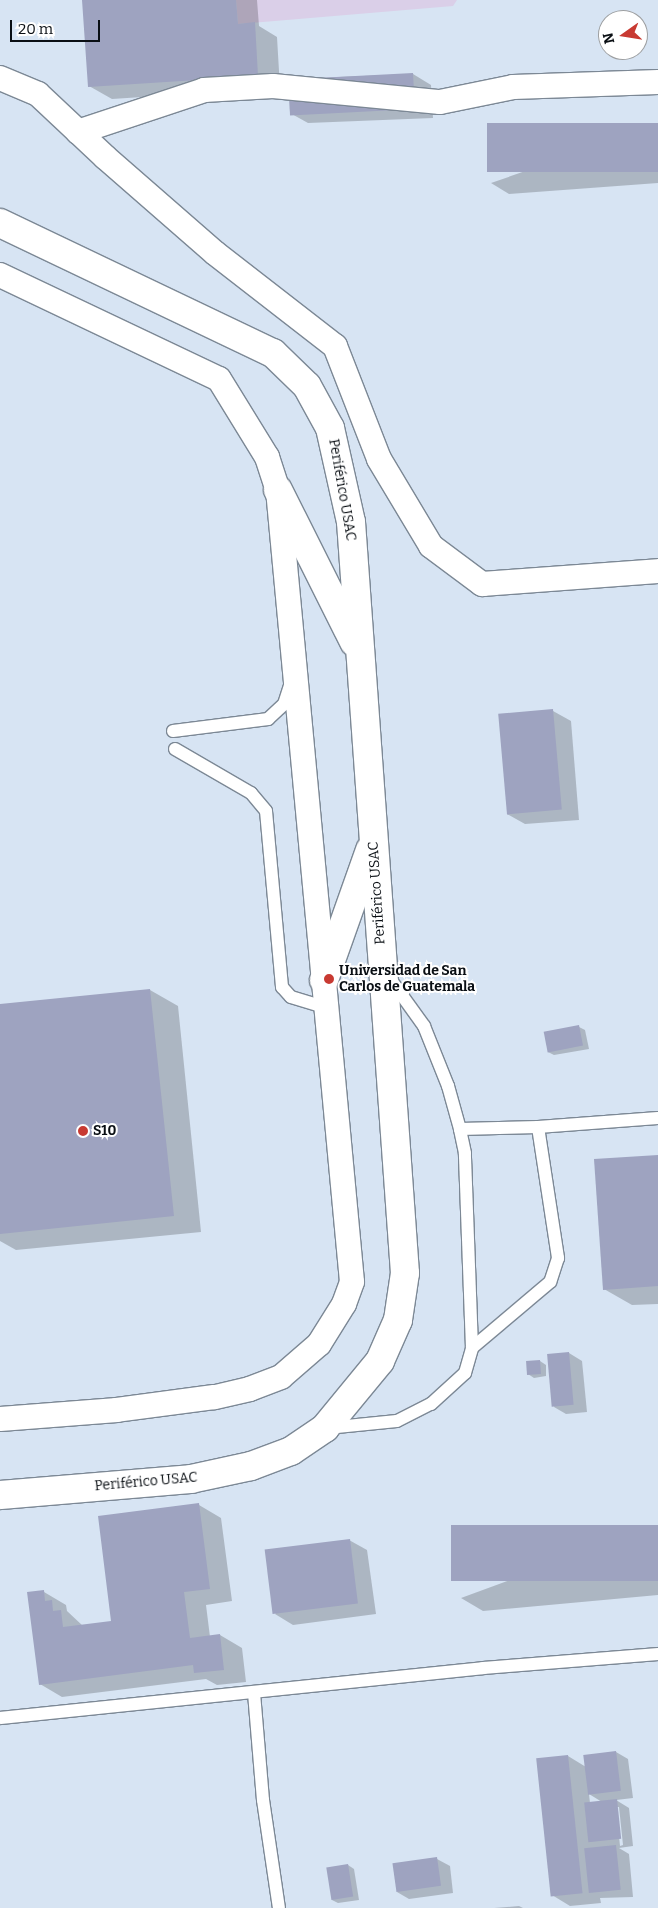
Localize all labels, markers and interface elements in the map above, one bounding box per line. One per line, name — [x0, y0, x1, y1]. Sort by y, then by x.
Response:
scale bar — [12, 10, 102, 42]
north arrow — [598, 10, 648, 60]
text: 20 m — [18, 20, 53, 38]
text: N — [599, 31, 618, 45]
street label: Periférico USAC — [325, 438, 359, 542]
street label: Periférico USAC — [365, 841, 389, 945]
place label: Universidad de San Carlos de Guatemala — [339, 963, 475, 996]
marker: Universidad de San Carlos de Guatemala — [323, 973, 335, 985]
place label: S10 — [93, 1123, 116, 1139]
marker: S10 — [77, 1125, 89, 1137]
street label: Periférico USAC — [94, 1469, 198, 1495]

